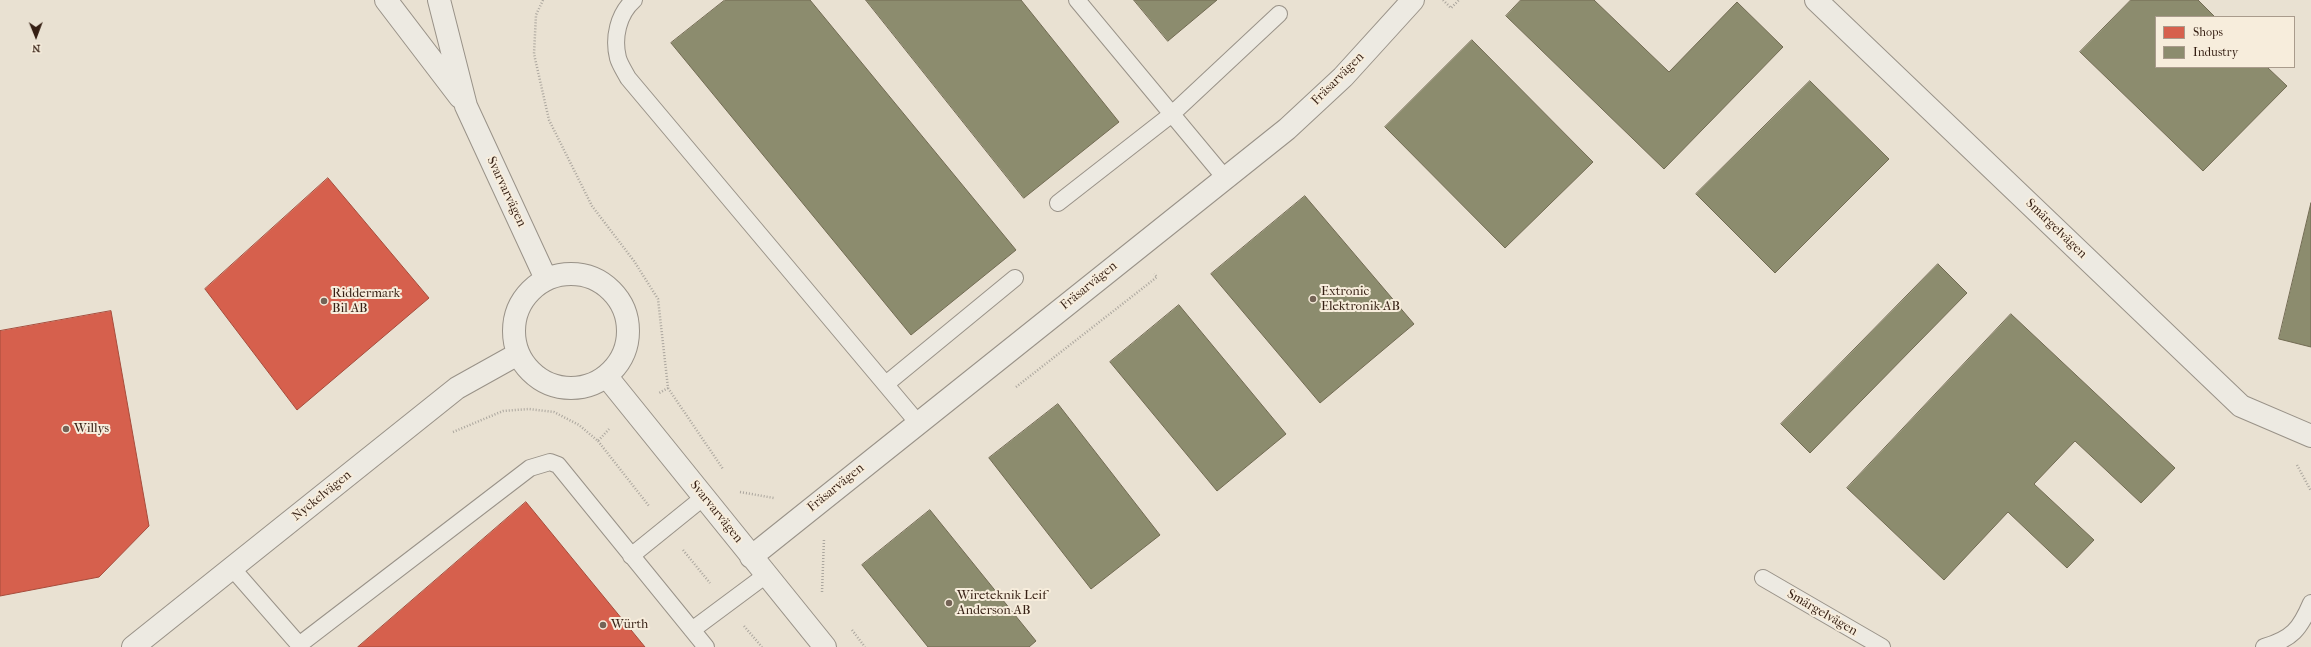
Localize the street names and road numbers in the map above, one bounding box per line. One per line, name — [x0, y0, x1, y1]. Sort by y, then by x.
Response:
street label: Fräsarvägen — [1308, 49, 1368, 109]
street label: Svarvarvägen — [483, 154, 529, 230]
street label: Smärgelvägen — [2022, 196, 2090, 262]
street label: Fräsarvägen — [1058, 258, 1120, 314]
street label: Fräsarvägen — [805, 460, 867, 516]
street label: Nyckelvägen — [289, 467, 355, 525]
street label: Svarvarvägen — [686, 478, 746, 546]
street label: Smärgelvägen — [1784, 586, 1860, 640]

